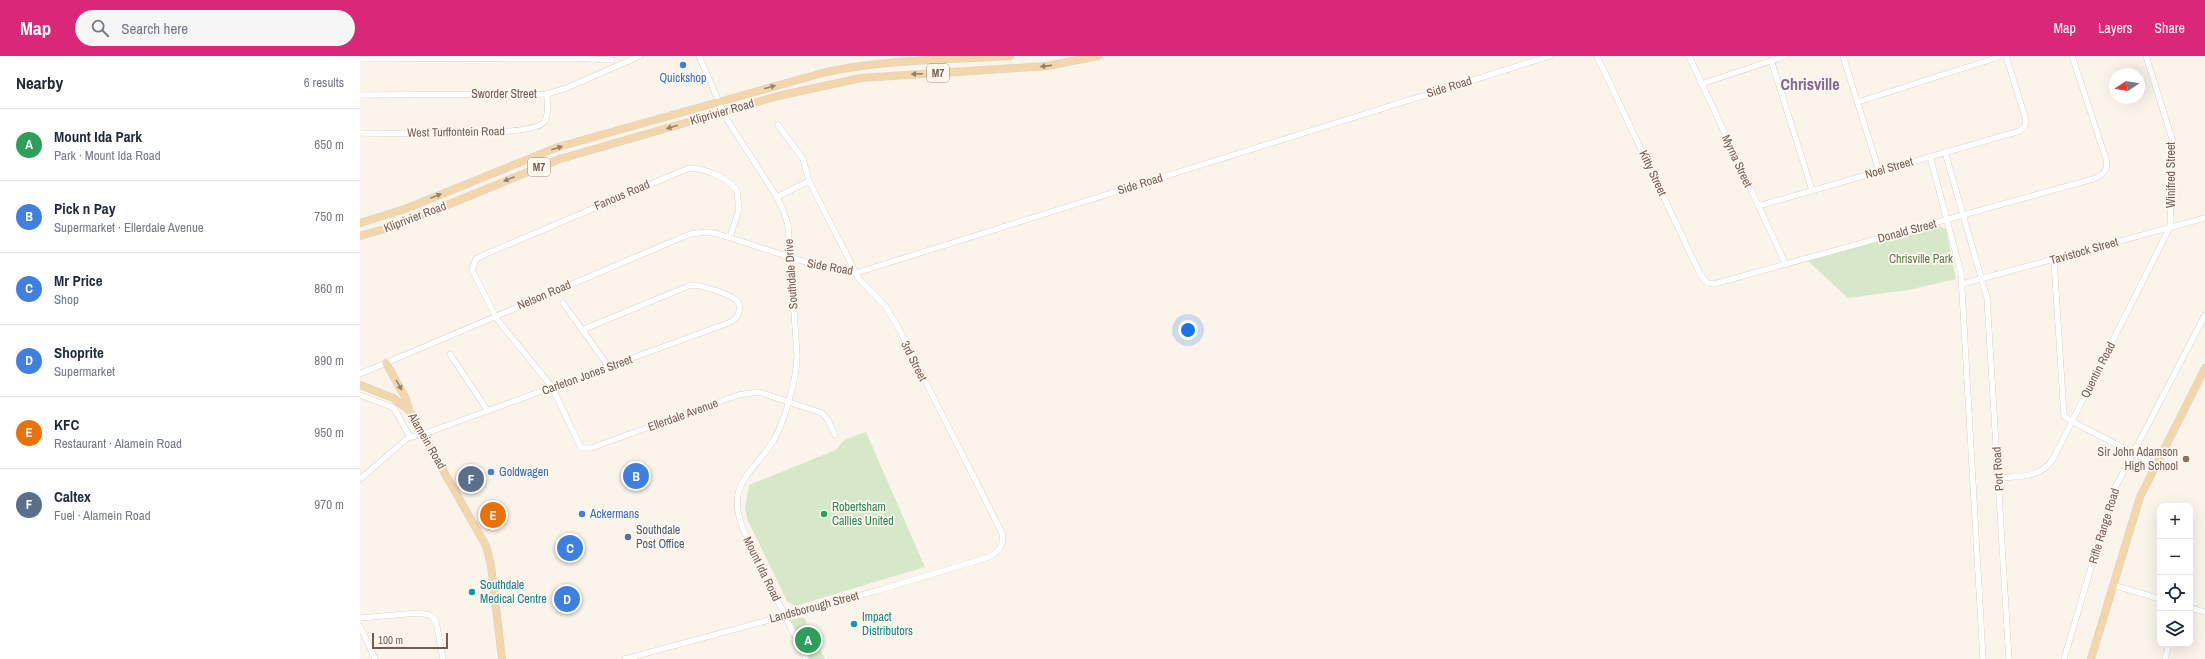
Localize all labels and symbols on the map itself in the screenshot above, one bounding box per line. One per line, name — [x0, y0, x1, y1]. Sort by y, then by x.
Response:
marker: Quickshop — [678, 60, 688, 70]
one-way arrow — [1040, 62, 1052, 69]
road number: M7 — [927, 64, 949, 82]
north arrow — [2109, 68, 2145, 104]
place label: Quickshop — [659, 70, 707, 86]
one-way arrow — [911, 70, 923, 77]
street label: Side Road — [1424, 73, 1474, 101]
district label: Chrisville — [1780, 73, 1840, 95]
one-way arrow — [764, 84, 776, 90]
street label: Sworder Street — [471, 86, 537, 102]
street label: Kliprivier Road — [688, 95, 756, 129]
street label: West Turffontein Road — [407, 123, 505, 141]
one-way arrow — [666, 124, 678, 130]
street label: Myrna Street — [1718, 132, 1756, 190]
street label: Winifred Street — [2163, 142, 2179, 208]
one-way arrow — [551, 144, 563, 150]
street label: Kitty Street — [1635, 148, 1671, 199]
street label: Noel Street — [1863, 153, 1915, 182]
road number: M7 — [528, 158, 550, 176]
street label: Side Road — [1115, 170, 1165, 198]
street label: Fanous Road — [592, 176, 652, 214]
one-way arrow — [502, 177, 514, 183]
one-way arrow — [431, 193, 442, 199]
street label: Kliprivier Road — [381, 198, 449, 236]
street label: Donald Street — [1876, 215, 1938, 247]
street label: Tavistock Street — [2048, 234, 2120, 268]
street label: Southdale Drive — [781, 238, 801, 310]
park label: Chrisville Park — [1889, 251, 1953, 267]
street label: Side Road — [806, 255, 854, 279]
street label: Nelson Road — [515, 277, 573, 313]
your location — [1178, 320, 1198, 340]
street label: 3rd Street — [897, 338, 931, 384]
street label: Quentin Road — [2077, 339, 2119, 401]
street label: Carleton Jones Street — [540, 351, 635, 399]
one-way arrow — [396, 379, 403, 391]
street label: Ellerdale Avenue — [646, 395, 720, 435]
street label: Alamein Road — [404, 409, 450, 472]
place label: Sir John Adamson High School — [2098, 444, 2178, 474]
street label: Port Road — [1988, 446, 2008, 492]
marker: Sir John Adamson High School — [2181, 454, 2191, 464]
pin: B — [623, 461, 649, 491]
pin: F — [458, 464, 484, 494]
place label: Goldwagen — [499, 464, 549, 480]
marker: Goldwagen — [486, 467, 496, 477]
street label: Rifle Range Road — [2085, 486, 2123, 566]
place label: Robertsham Callies United — [832, 499, 894, 529]
pin: E — [480, 500, 506, 530]
place label: Ackermans — [589, 506, 639, 522]
marker: Ackermans — [577, 509, 587, 519]
marker: Robertsham Callies United — [819, 509, 829, 519]
place label: Southdale Post Office — [636, 522, 685, 552]
marker: Southdale Post Office — [623, 532, 633, 542]
pin: C — [557, 533, 583, 563]
street label: Mount Ida Road — [739, 534, 785, 604]
place label: Southdale Medical Centre — [480, 577, 547, 607]
pin: D — [554, 584, 580, 614]
marker: Southdale Medical Centre — [467, 587, 477, 597]
street label: Landsborough Street — [768, 587, 861, 627]
place label: Impact Distributors — [862, 609, 913, 639]
marker: Impact Distributors — [849, 619, 859, 629]
pin: A — [795, 625, 821, 655]
scale bar — [372, 631, 448, 650]

